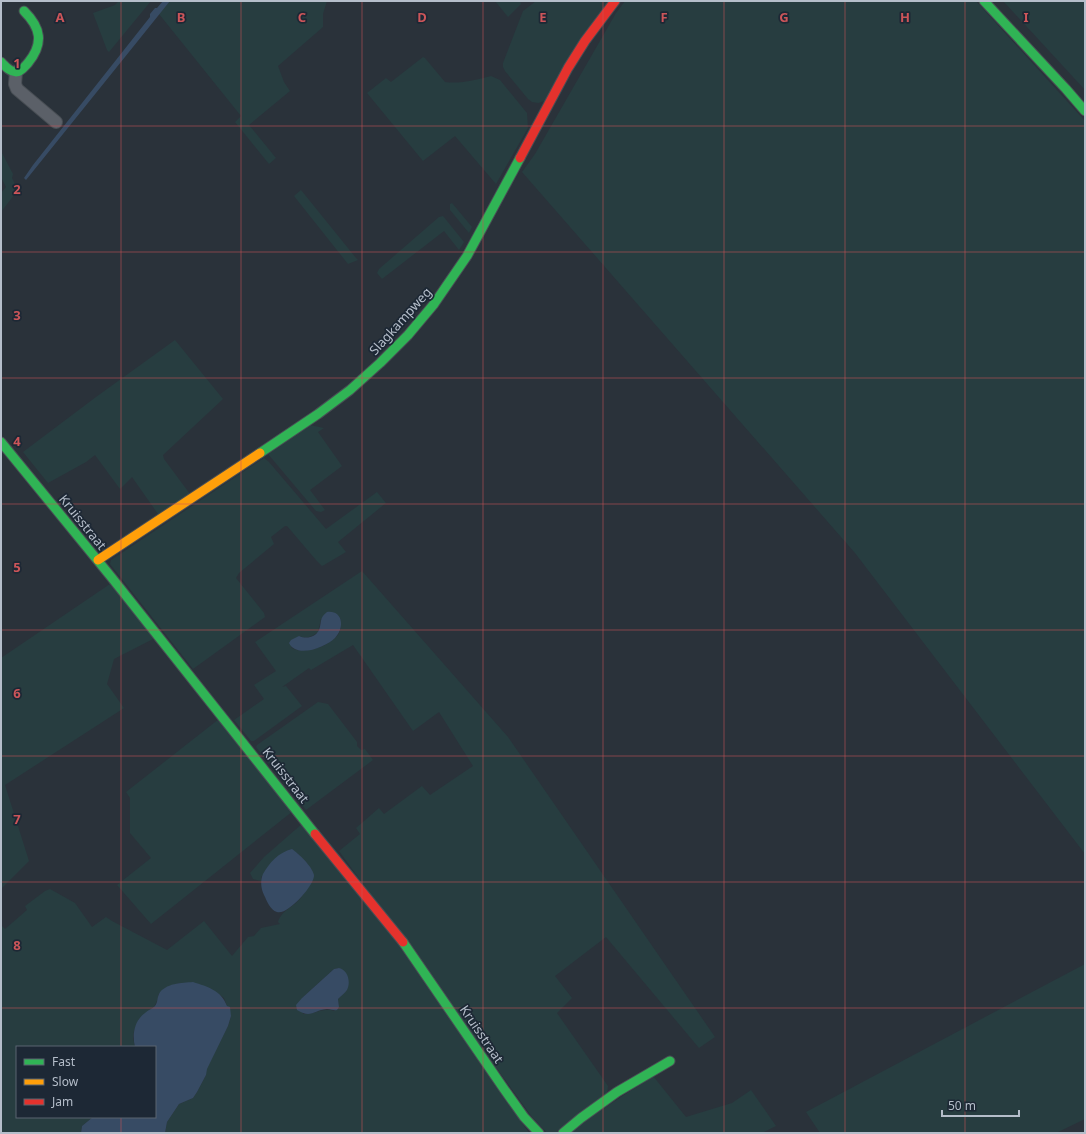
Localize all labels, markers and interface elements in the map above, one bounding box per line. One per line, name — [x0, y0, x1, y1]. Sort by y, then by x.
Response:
text: A — [56, 8, 65, 26]
text: B — [177, 8, 185, 26]
text: C — [298, 8, 306, 26]
text: D — [417, 8, 427, 26]
text: E — [539, 8, 547, 26]
text: F — [660, 8, 668, 26]
text: G — [779, 8, 789, 26]
text: H — [900, 8, 910, 26]
text: I — [1023, 8, 1029, 26]
text: 1 — [13, 54, 21, 72]
text: 2 — [13, 180, 21, 198]
street label: Slagkampweg — [365, 283, 435, 359]
text: 3 — [13, 306, 21, 324]
text: 4 — [13, 432, 21, 450]
street label: Kruisstraat — [55, 491, 111, 554]
text: 5 — [13, 558, 21, 576]
text: 6 — [13, 684, 21, 702]
street label: Kruisstraat — [258, 743, 314, 807]
text: 7 — [13, 810, 21, 828]
text: 8 — [13, 936, 21, 954]
street label: Kruisstraat — [456, 1001, 508, 1067]
legend — [16, 1046, 156, 1118]
text: Fast — [52, 1053, 76, 1070]
text: Slow — [52, 1073, 79, 1090]
scale bar — [942, 1092, 1019, 1118]
text: Jam — [51, 1093, 73, 1110]
text: 50 m — [948, 1097, 976, 1114]

